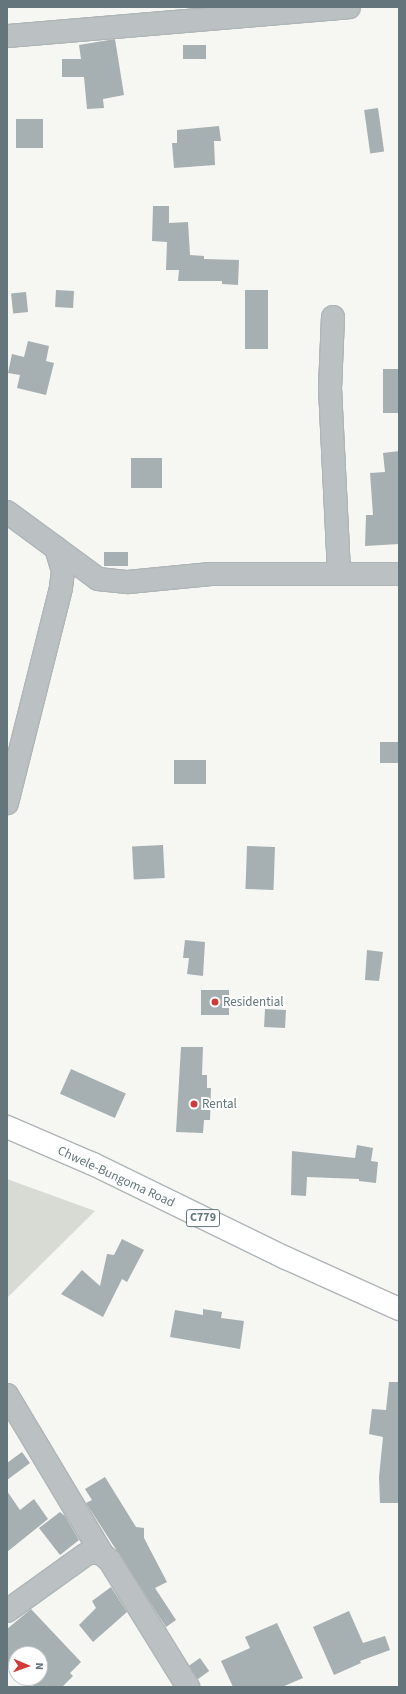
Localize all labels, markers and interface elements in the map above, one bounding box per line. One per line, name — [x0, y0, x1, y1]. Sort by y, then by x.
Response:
place label: Residential — [223, 994, 284, 1010]
marker: Residential — [210, 997, 220, 1007]
place label: Rental — [202, 1096, 237, 1112]
marker: Rental — [189, 1099, 199, 1109]
street label: Chwele-Bungoma Road — [55, 1143, 177, 1211]
road number: C779 — [186, 1208, 220, 1228]
north arrow — [8, 1646, 48, 1686]
text: N — [32, 1662, 47, 1670]

